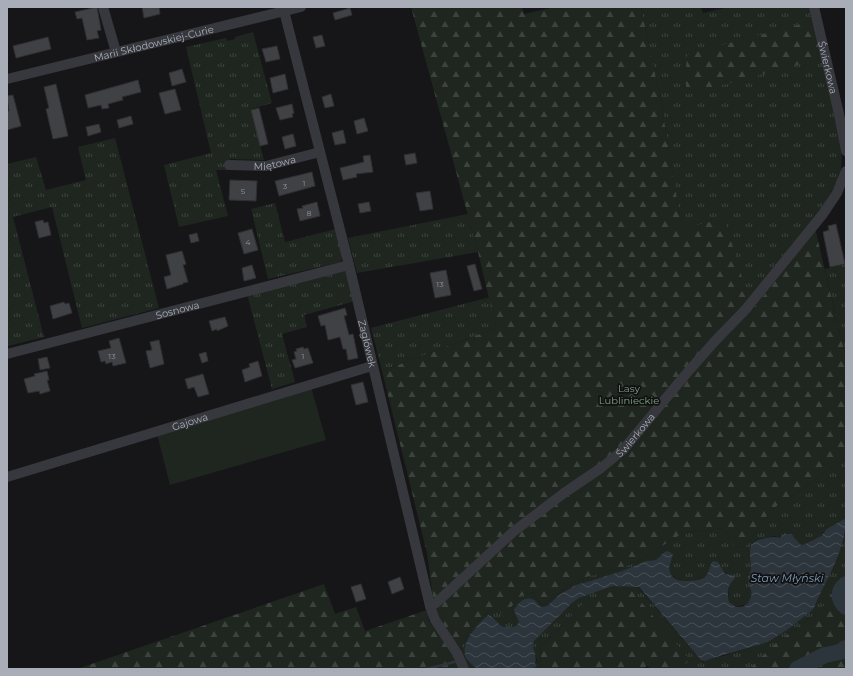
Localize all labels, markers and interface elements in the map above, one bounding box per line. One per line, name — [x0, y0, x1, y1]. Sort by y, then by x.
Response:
street label: Marii Skłodowskiej-Curie — [92, 22, 215, 64]
street label: Świerkowa — [816, 40, 841, 95]
street label: Miętowa — [253, 152, 297, 172]
house number: 1 — [303, 178, 305, 188]
house number: 3 — [283, 181, 288, 191]
house number: 5 — [241, 186, 246, 196]
house number: 8 — [306, 208, 312, 218]
house number: 4 — [245, 237, 251, 247]
house number: 13 — [436, 279, 444, 289]
street label: Sosnowa — [154, 298, 201, 322]
street label: Zagłówek — [356, 318, 380, 369]
house number: 13 — [108, 351, 116, 361]
house number: 1 — [302, 351, 304, 361]
park label: Lasy Lublinieckie — [599, 382, 659, 407]
street label: Gajowa — [170, 410, 209, 433]
street label: Świerkowa — [613, 410, 658, 460]
water label: Staw Młyński — [750, 571, 824, 585]

